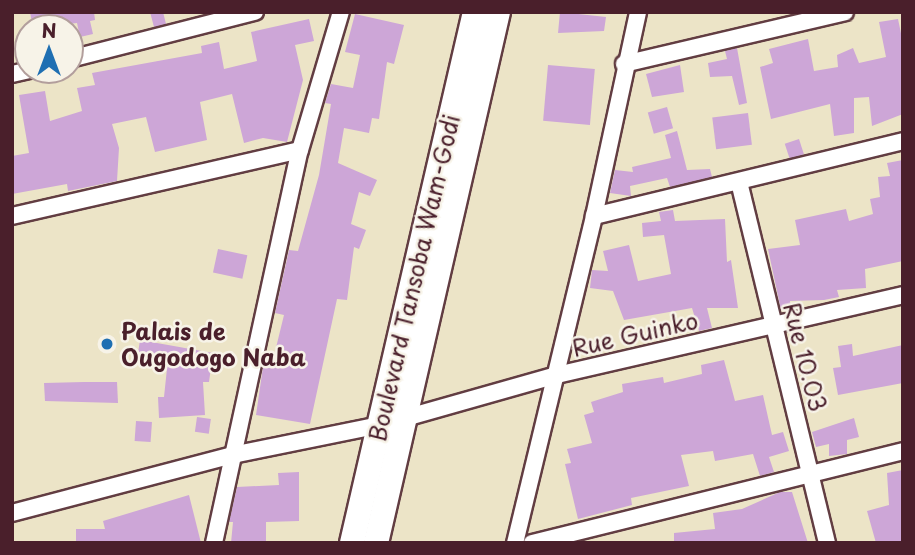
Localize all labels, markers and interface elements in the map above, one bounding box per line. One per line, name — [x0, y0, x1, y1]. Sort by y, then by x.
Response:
north arrow — [14, 14, 84, 84]
text: N — [41, 16, 57, 44]
street label: Boulevard Tansoba Wam-Godi — [363, 111, 465, 445]
street label: Rue 10.03 — [778, 299, 832, 415]
street label: Rue Guinko — [569, 306, 701, 362]
place label: Palais de Ougodogo Naba — [121, 317, 307, 371]
marker: Palais de Ougodogo Naba — [99, 336, 115, 352]

